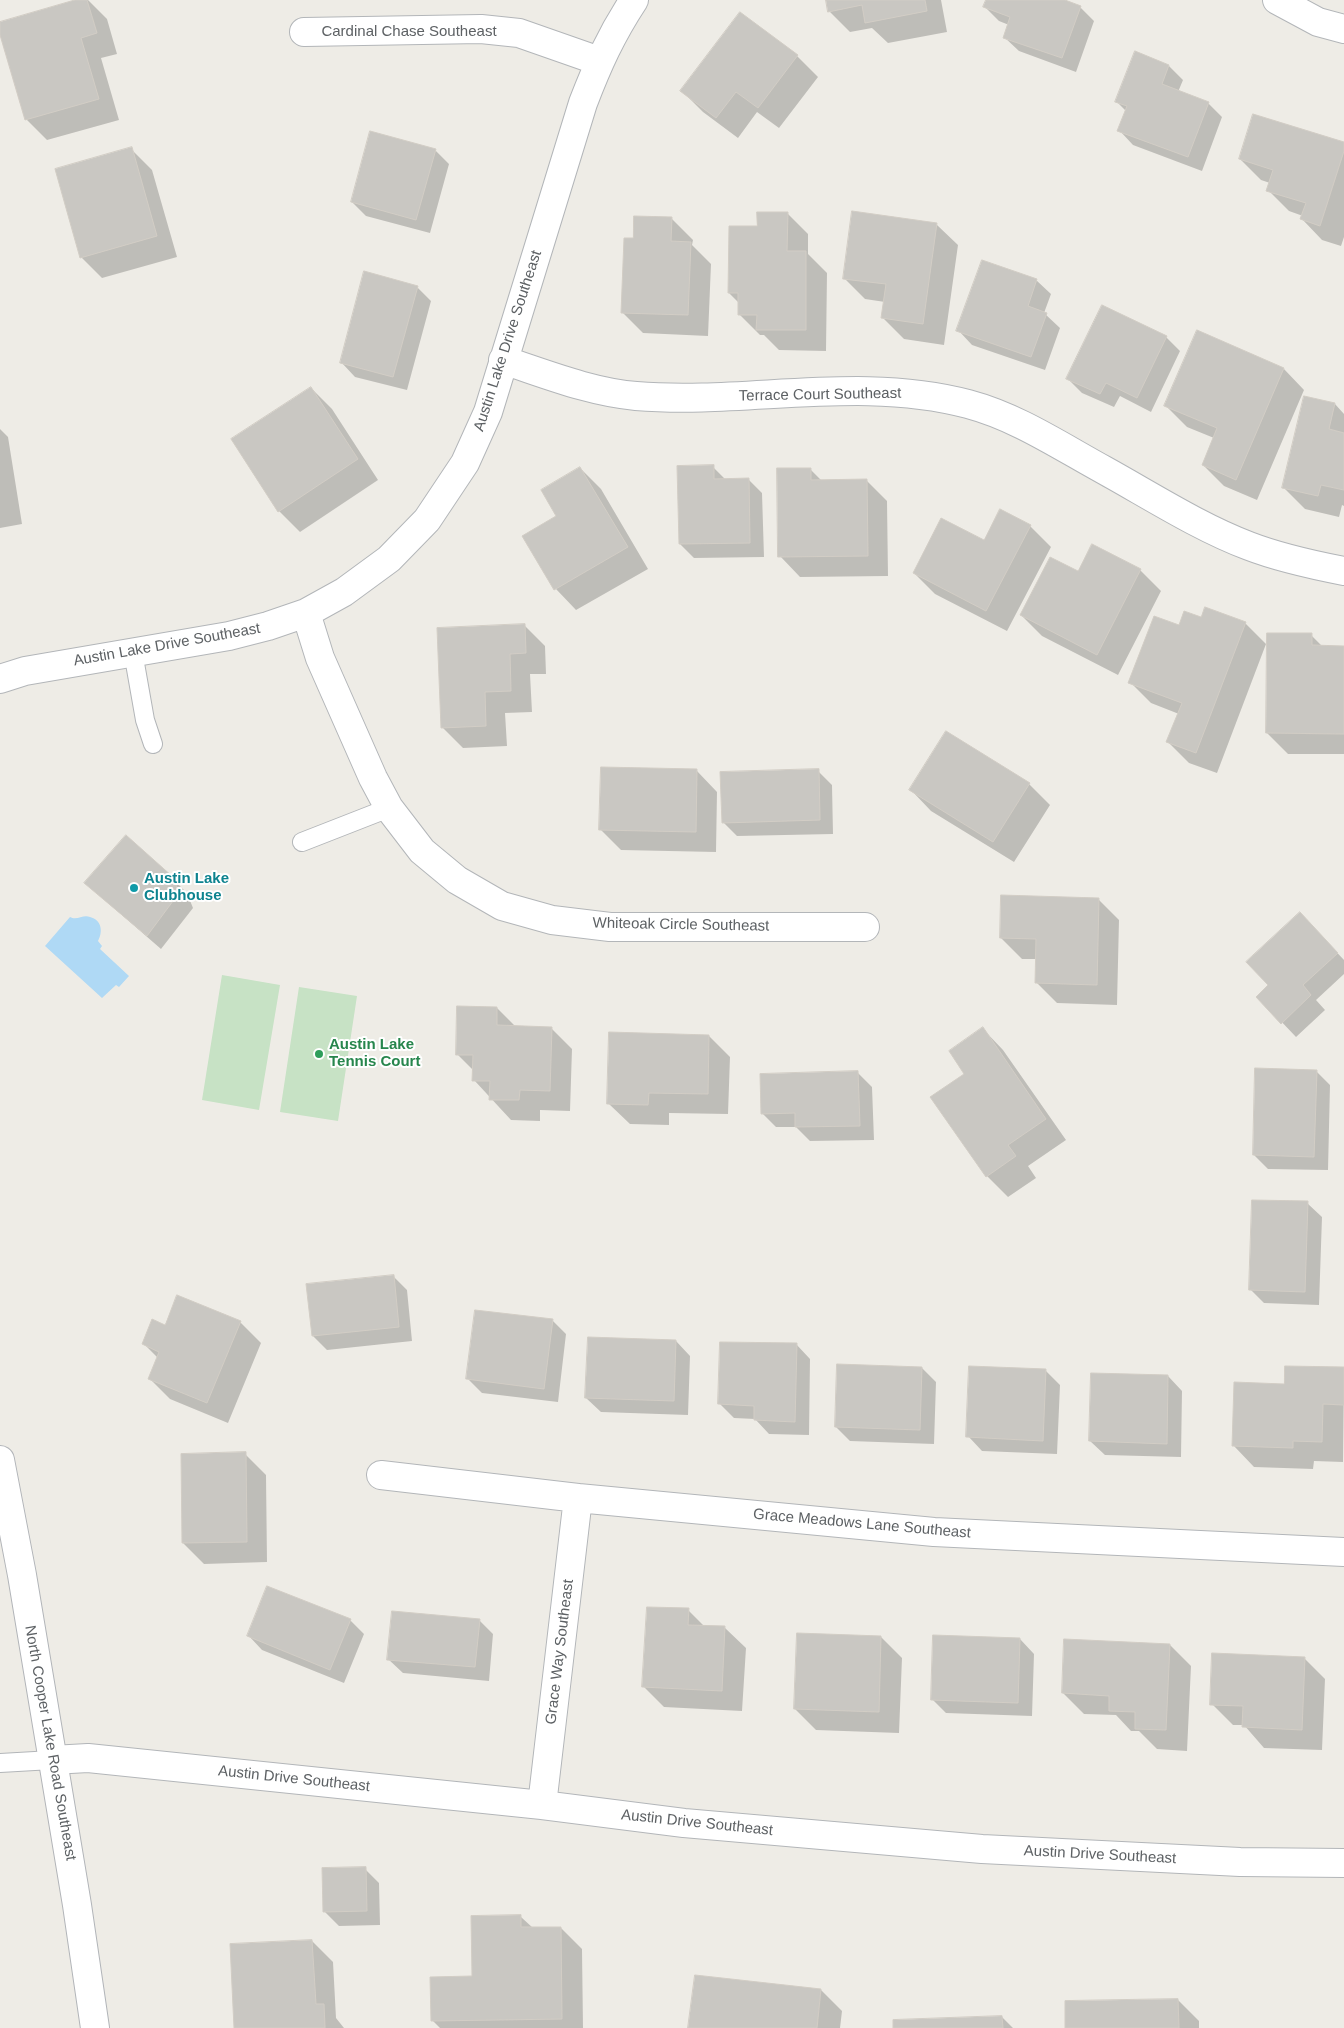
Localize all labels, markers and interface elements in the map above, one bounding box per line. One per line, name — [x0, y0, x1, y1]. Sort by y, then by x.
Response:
street label: Cardinal Chase Southeast — [321, 23, 497, 41]
street label: Austin Lake Drive Southeast — [470, 248, 546, 434]
street label: Terrace Court Southeast — [739, 385, 901, 405]
street label: Austin Lake Drive Southeast — [72, 620, 262, 670]
place label: Austin Lake Clubhouse — [144, 870, 229, 905]
marker: Austin Lake Clubhouse — [128, 882, 140, 894]
street label: Whiteoak Circle Southeast — [592, 914, 770, 936]
place label: Austin Lake Tennis Court — [329, 1036, 420, 1071]
marker: Austin Lake Tennis Court — [313, 1048, 325, 1060]
street label: Grace Meadows Lane Southeast — [752, 1506, 972, 1542]
street label: Grace Way Southeast — [542, 1578, 578, 1726]
street label: North Cooper Lake Road Southeast — [20, 1624, 80, 1862]
street label: Austin Drive Southeast — [217, 1762, 371, 1796]
street label: Austin Drive Southeast — [620, 1806, 774, 1840]
street label: Austin Drive Southeast — [1023, 1842, 1177, 1868]

